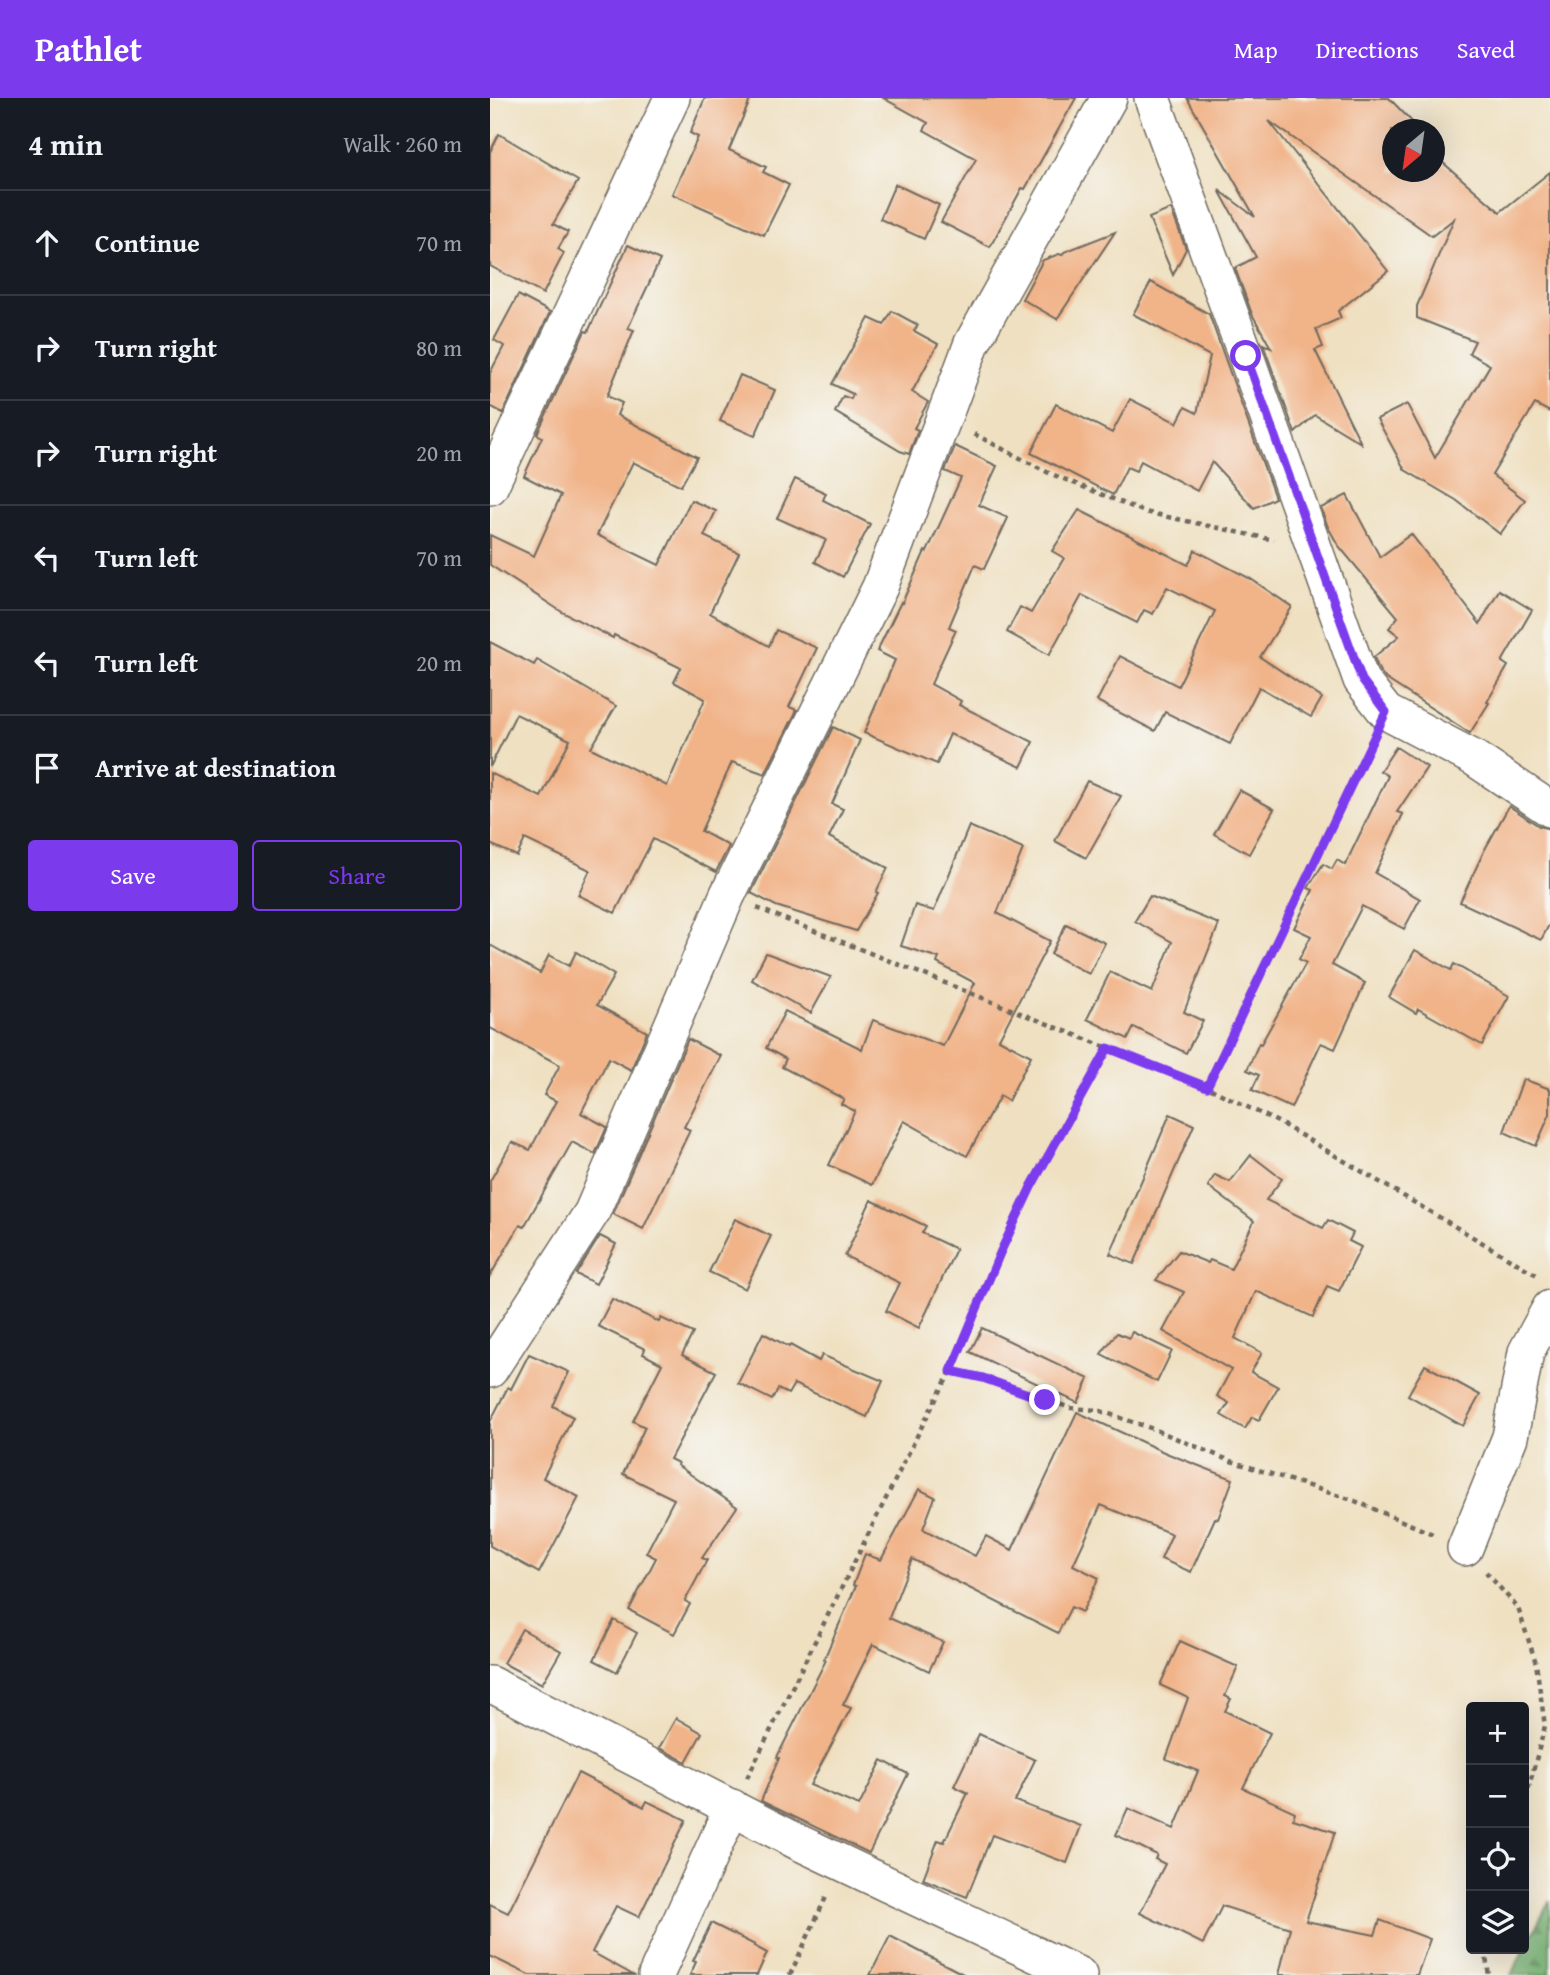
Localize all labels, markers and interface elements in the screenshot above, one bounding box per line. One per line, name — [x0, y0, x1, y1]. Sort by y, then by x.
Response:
text: Pathlet — [35, 25, 142, 73]
text: Map — [1234, 32, 1278, 67]
text: Directions — [1316, 32, 1419, 67]
text: Saved — [1457, 32, 1515, 67]
north arrow — [1382, 119, 1445, 182]
text: 4 min — [28, 122, 103, 166]
text: Walk · 260 m — [343, 127, 462, 160]
text: Continue — [95, 223, 200, 262]
icon: ahead — [28, 224, 66, 262]
text: 70 m — [416, 226, 462, 259]
text: Turn right — [95, 328, 217, 367]
icon: right — [28, 329, 66, 367]
text: 80 m — [416, 331, 462, 364]
route start — [1230, 340, 1261, 371]
text: Turn right — [95, 433, 217, 472]
icon: right — [28, 434, 66, 472]
text: 20 m — [416, 436, 462, 469]
text: Turn left — [95, 538, 198, 577]
icon: left — [28, 539, 66, 577]
text: 70 m — [416, 541, 462, 574]
text: Turn left — [95, 643, 198, 682]
icon: left — [28, 644, 66, 682]
text: 20 m — [416, 646, 462, 679]
text: Arrive at destination — [95, 748, 336, 787]
icon: arrive — [28, 749, 66, 787]
button: Save — [28, 840, 238, 911]
button: Share — [252, 840, 462, 911]
route end — [1029, 1384, 1060, 1415]
map controls — [1466, 1702, 1529, 1954]
button: + — [1466, 1702, 1529, 1765]
button: − — [1466, 1765, 1529, 1828]
button: locate — [1466, 1828, 1529, 1891]
button: layers — [1466, 1891, 1529, 1954]

